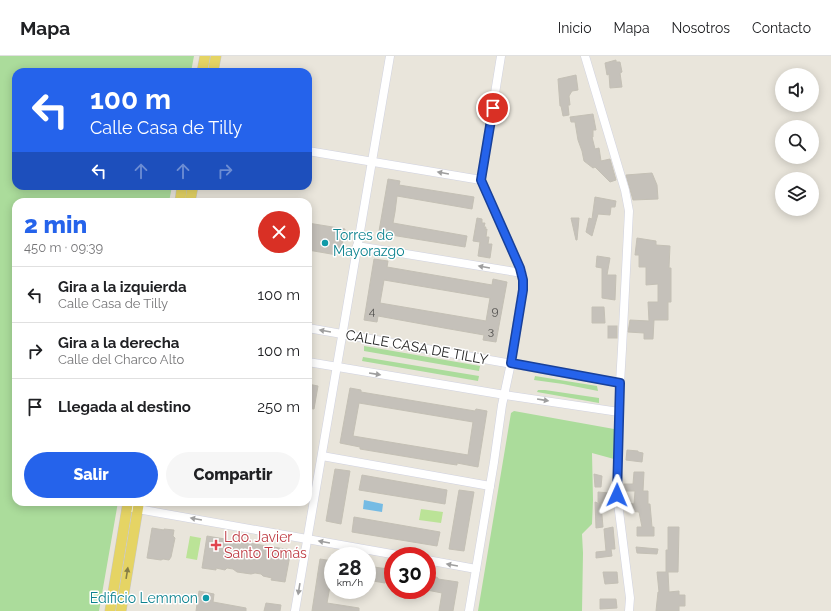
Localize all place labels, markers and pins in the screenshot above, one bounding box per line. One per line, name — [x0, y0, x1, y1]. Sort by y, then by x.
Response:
pin — [476, 91, 510, 125]
place label: Torres de Mayorazgo — [333, 227, 405, 259]
marker: Torres de Mayorazgo — [320, 238, 330, 248]
place label: Ldo. Javier Santo Tomás — [224, 529, 307, 561]
marker: Ldo. Javier Santo Tomás — [211, 540, 221, 550]
place label: Edificio Lemmon — [90, 590, 198, 606]
marker: Edificio Lemmon — [201, 593, 211, 603]

